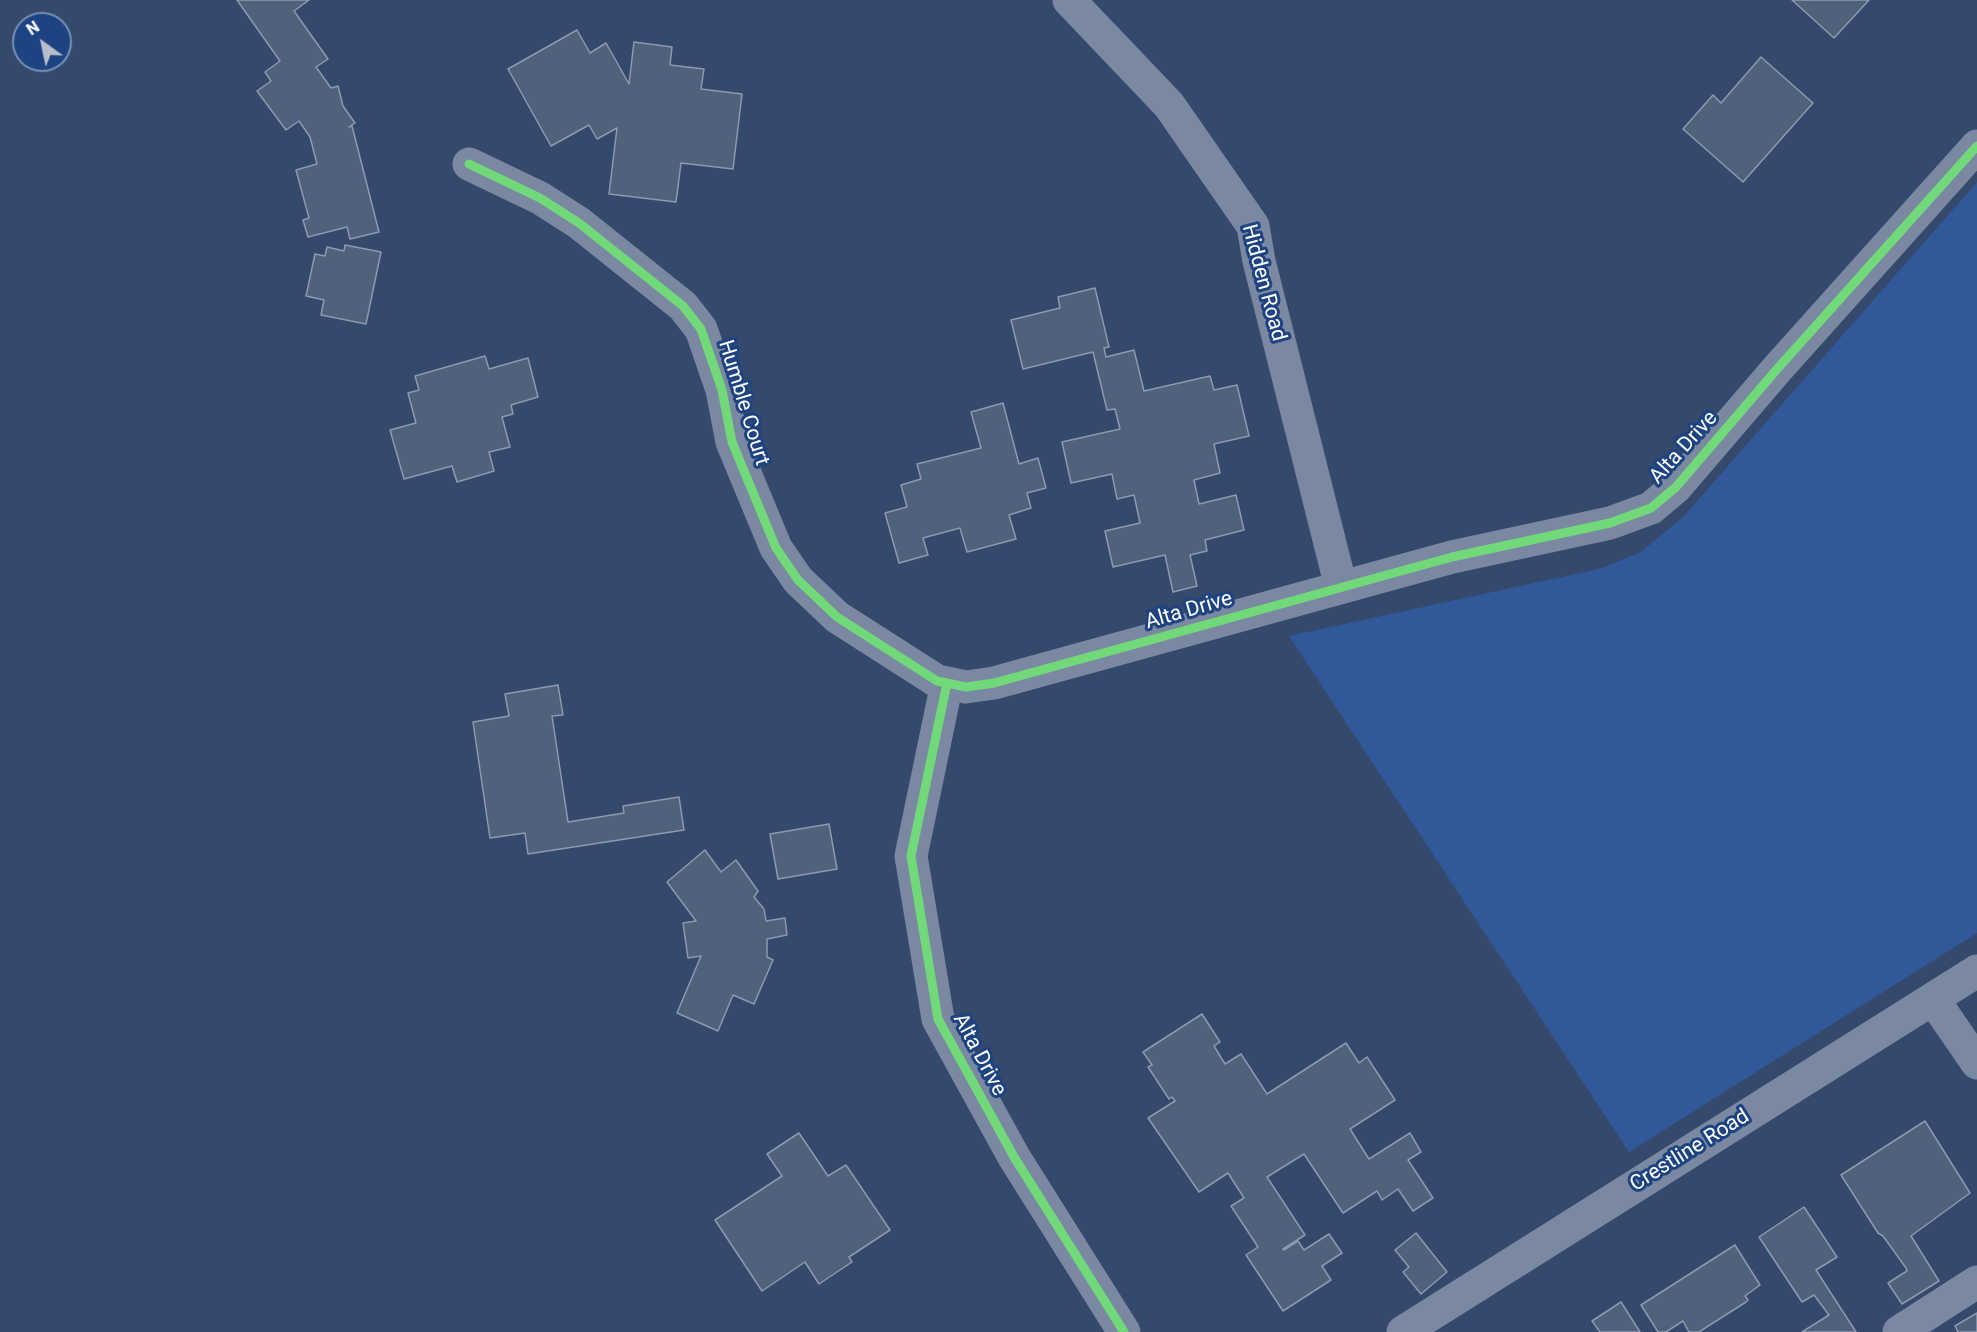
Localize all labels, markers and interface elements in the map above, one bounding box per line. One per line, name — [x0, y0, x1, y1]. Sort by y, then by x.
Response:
north arrow — [12, 12, 72, 72]
text: N — [23, 17, 43, 39]
street label: Hidden Road — [1235, 222, 1291, 344]
street label: Humble Court — [712, 337, 774, 469]
street label: Alta Drive — [1645, 406, 1723, 490]
street label: Alta Drive — [1143, 587, 1235, 635]
street label: Alta Drive — [947, 1010, 1011, 1100]
street label: Crestline Road — [1626, 1104, 1754, 1198]

